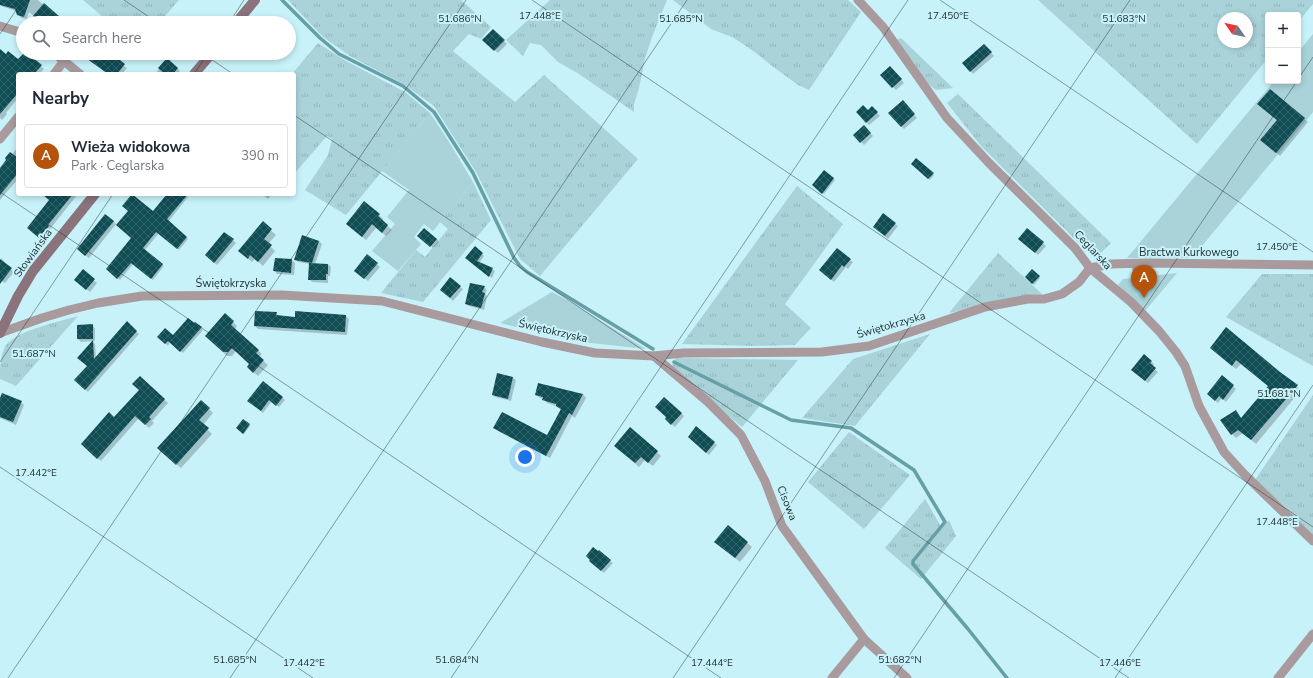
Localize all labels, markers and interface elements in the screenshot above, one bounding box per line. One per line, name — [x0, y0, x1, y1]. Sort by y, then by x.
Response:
text: 17.448°E — [519, 9, 561, 23]
text: 17.450°E — [927, 9, 969, 23]
text: 51.686°N — [438, 12, 482, 26]
text: 51.685°N — [659, 12, 703, 26]
text: 51.683°N — [1102, 12, 1146, 26]
north arrow — [1217, 12, 1253, 48]
map controls — [1265, 12, 1301, 84]
button: + — [1265, 12, 1301, 48]
search box — [16, 16, 296, 60]
icon: search — [30, 27, 52, 49]
text: Search here — [62, 28, 142, 48]
button: − — [1265, 48, 1301, 84]
text: Nearby — [32, 87, 89, 110]
text: Wieża widokowa — [71, 137, 190, 157]
text: A — [41, 147, 51, 165]
text: 390 m — [241, 147, 279, 165]
text: Park · Ceglarska — [71, 157, 164, 175]
street label: Słowiańska — [10, 226, 56, 280]
street label: Ceglarska — [1071, 227, 1115, 273]
text: 17.450°E — [1256, 240, 1298, 254]
street label: Bractwa Kurkowego — [1139, 245, 1239, 260]
pin: A — [1131, 265, 1157, 298]
street label: Świętokrzyska — [196, 275, 267, 291]
street label: Świętokrzyska — [855, 307, 927, 342]
street label: Świętokrzyska — [517, 315, 590, 346]
text: 51.687°N — [12, 347, 56, 361]
text: 51.681°N — [1257, 387, 1301, 401]
your location — [515, 447, 535, 467]
text: 17.442°E — [15, 466, 57, 480]
street label: Cisowa — [773, 483, 801, 523]
text: 17.448°E — [1256, 515, 1298, 529]
text: 51.685°N — [213, 653, 257, 667]
text: 51.684°N — [435, 653, 479, 667]
text: 51.682°N — [878, 653, 922, 667]
text: 17.442°E — [283, 656, 325, 670]
text: 17.444°E — [691, 656, 733, 670]
text: 17.446°E — [1099, 656, 1141, 670]

